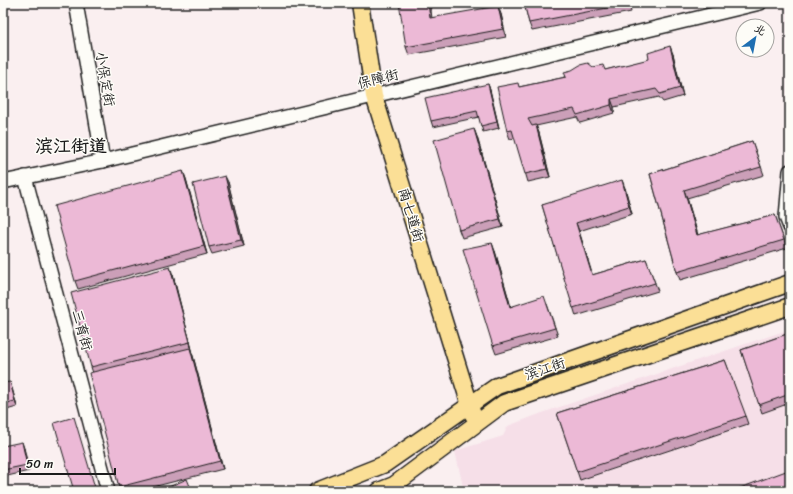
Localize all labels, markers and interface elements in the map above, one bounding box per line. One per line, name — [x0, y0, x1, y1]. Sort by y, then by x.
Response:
north arrow — [735, 18, 775, 58]
text: 北 — [750, 19, 770, 41]
street label: 小保定街 — [88, 49, 122, 109]
street label: 保障街 — [355, 62, 401, 96]
district label: 滨江街道 — [35, 130, 107, 162]
street label: 南七道街 — [391, 185, 431, 245]
street label: 三育街 — [64, 306, 100, 354]
street label: 滨江街 — [521, 350, 569, 388]
scale bar — [20, 450, 115, 476]
text: 50 m — [26, 453, 53, 475]

